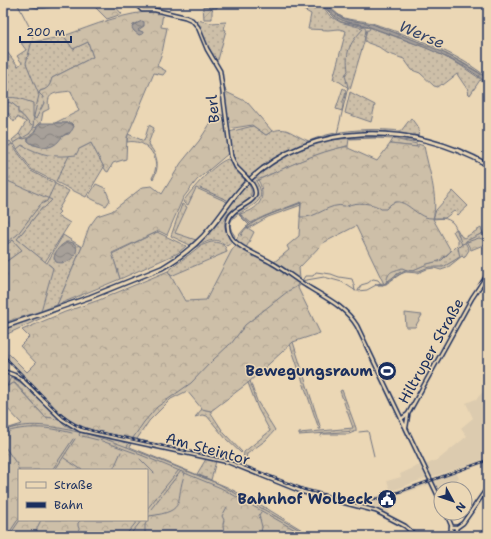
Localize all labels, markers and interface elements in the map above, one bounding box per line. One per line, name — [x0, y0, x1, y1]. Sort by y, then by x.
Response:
water label: Werse — [396, 15, 448, 53]
scale bar — [20, 18, 71, 44]
text: 200 m — [26, 24, 65, 40]
street label: Berl — [202, 93, 224, 124]
street label: Hiltruper Straße — [394, 294, 468, 408]
sports icon: Bewegungsraum — [376, 360, 398, 382]
place label: Bewegungsraum — [246, 361, 373, 381]
street label: Am Steintor — [164, 428, 252, 470]
legend — [18, 469, 148, 521]
text: Straße — [54, 477, 93, 493]
north arrow — [433, 481, 473, 521]
public building icon: Bahnhof Wolbeck — [376, 488, 398, 510]
place label: Bahnhof Wolbeck — [238, 489, 373, 509]
text: Bahn — [54, 497, 83, 513]
text: N — [452, 499, 469, 515]

